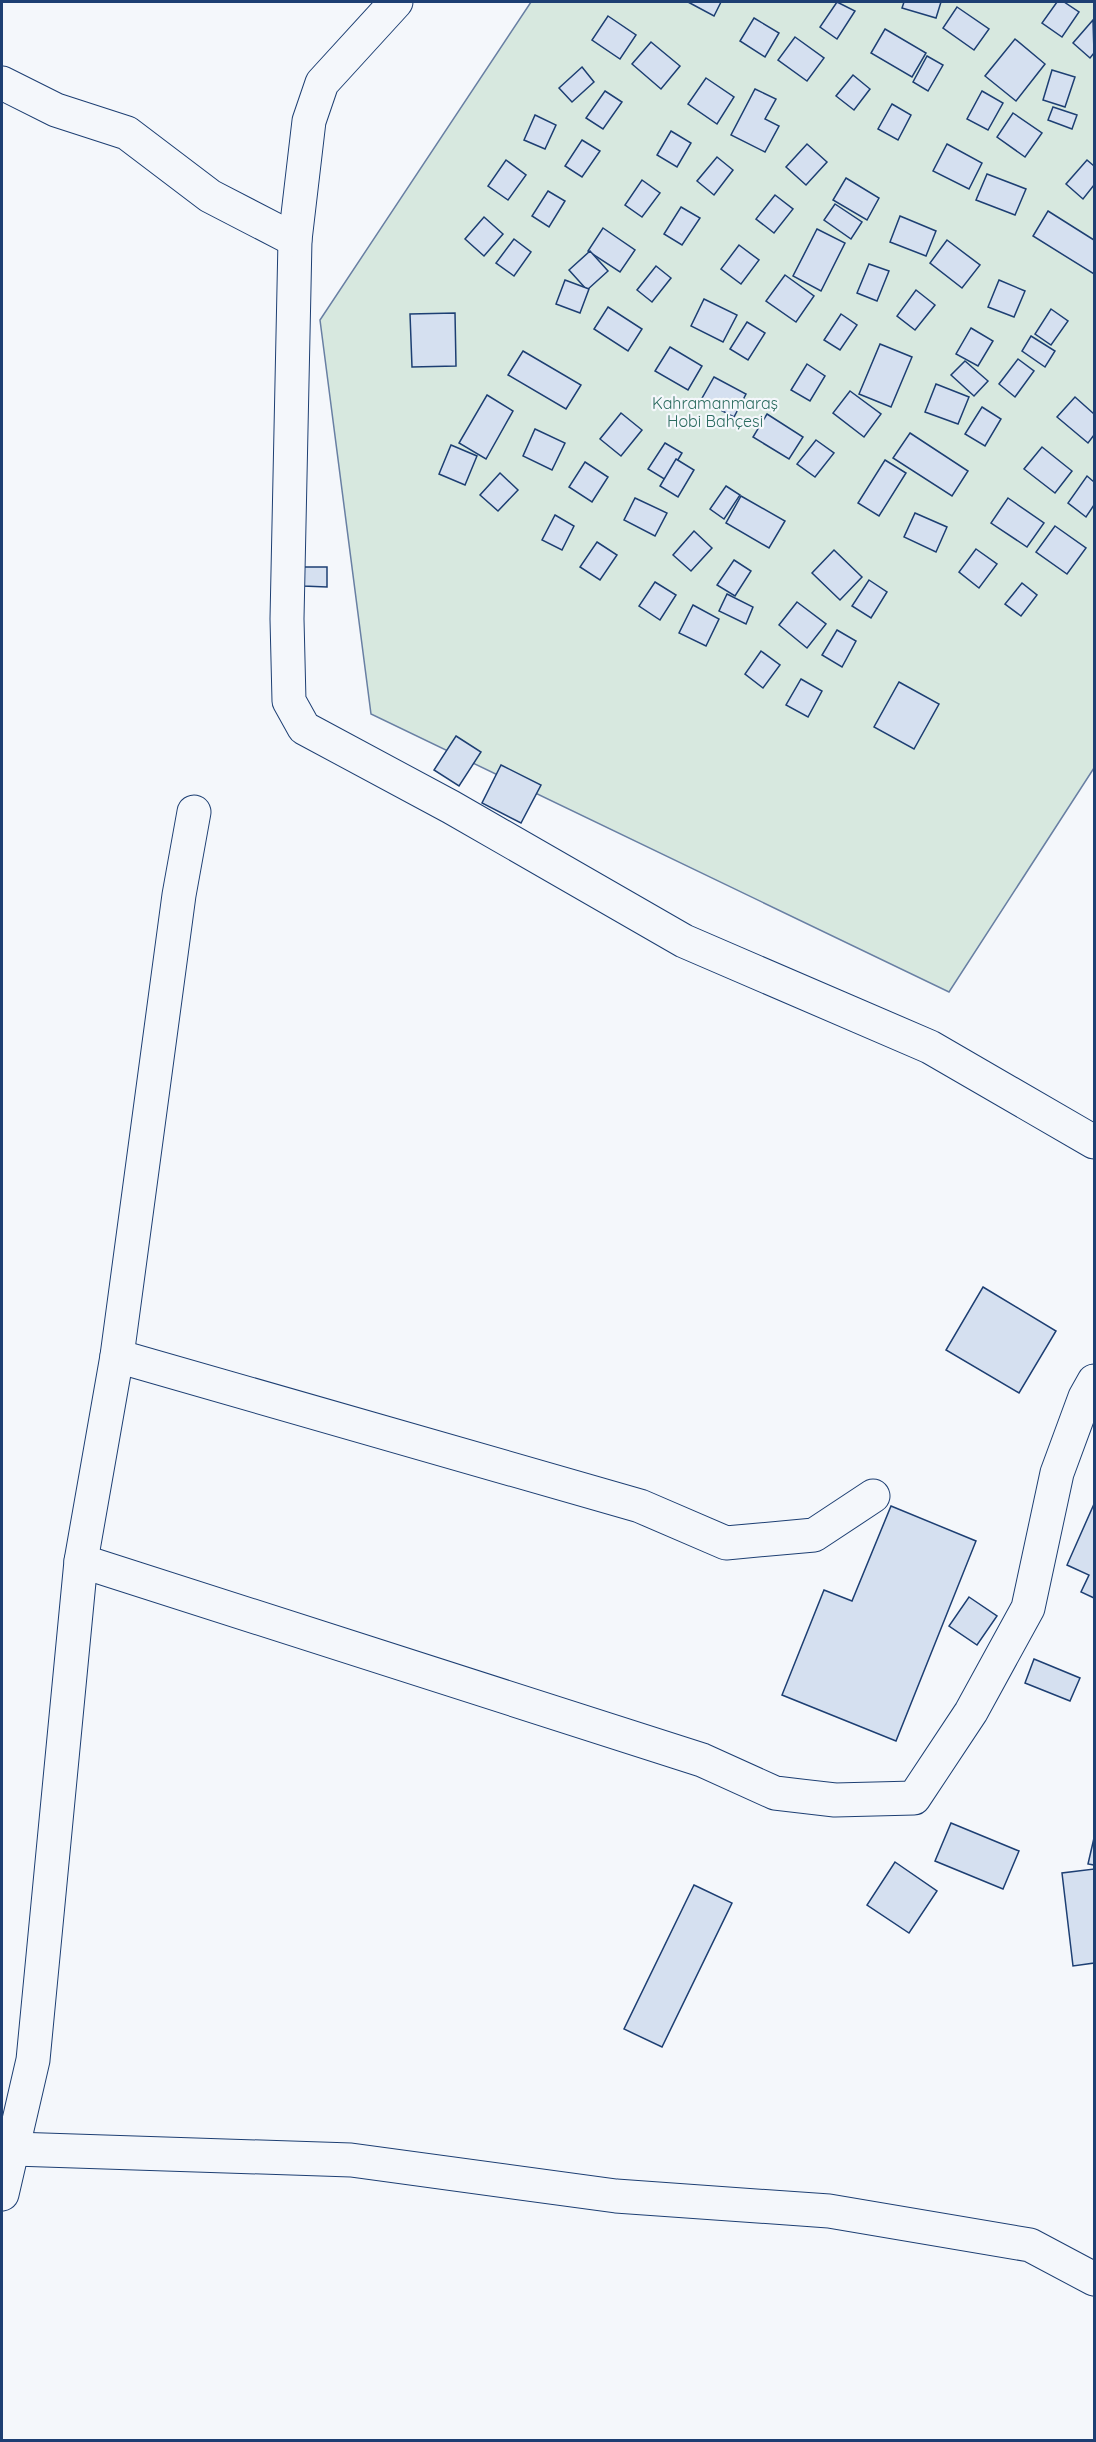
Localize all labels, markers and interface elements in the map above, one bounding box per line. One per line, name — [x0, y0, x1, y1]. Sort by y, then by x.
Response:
park label: Kahramanmaraş Hobi Bahçesi — [652, 393, 778, 431]

